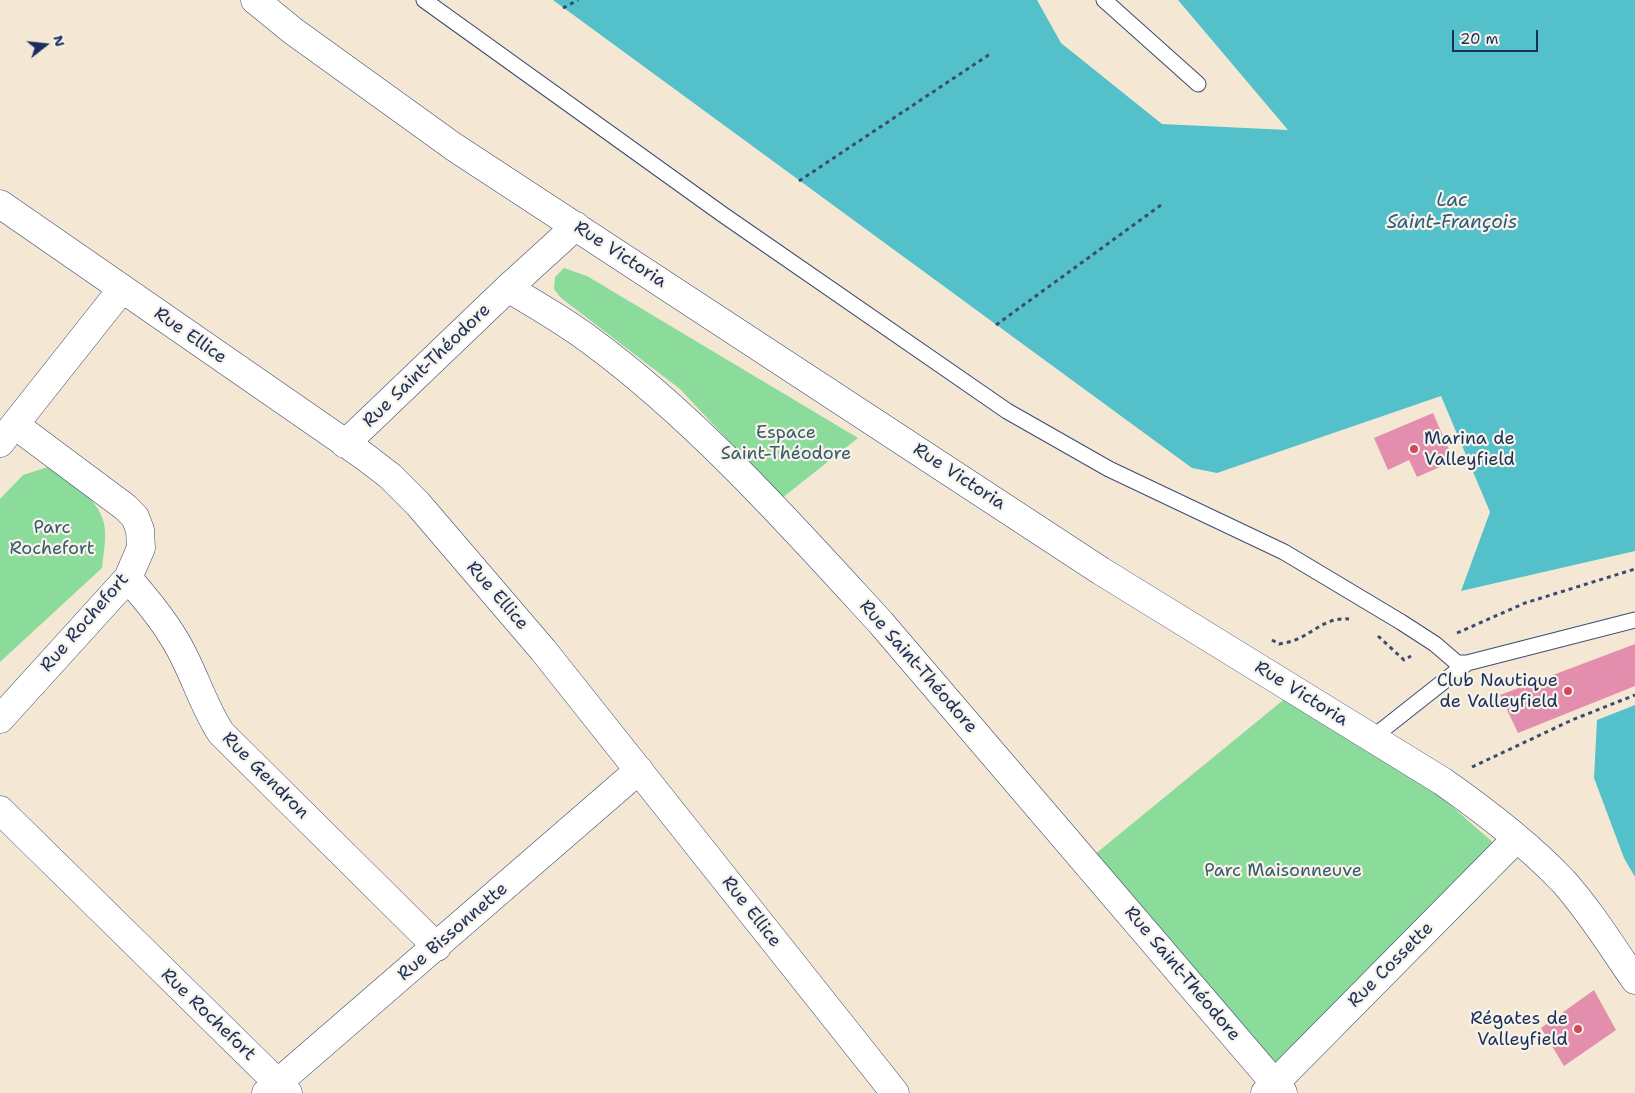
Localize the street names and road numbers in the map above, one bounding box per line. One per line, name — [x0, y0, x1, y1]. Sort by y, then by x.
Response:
street label: Rue Victoria — [570, 217, 670, 293]
street label: Rue Saint-Théodore — [359, 300, 495, 432]
street label: Rue Ellice — [149, 303, 231, 369]
street label: Rue Victoria — [909, 439, 1009, 515]
street label: Rue Ellice — [461, 557, 533, 635]
street label: Rue Rochefort — [36, 569, 134, 677]
street label: Rue Saint-Théodore — [854, 596, 982, 738]
street label: Rue Victoria — [1250, 657, 1352, 731]
street label: Rue Gendron — [217, 728, 313, 824]
street label: Rue Ellice — [717, 872, 785, 952]
street label: Rue Bissonnette — [393, 878, 513, 986]
street label: Rue Saint-Théodore — [1119, 902, 1245, 1046]
street label: Rue Cossette — [1344, 918, 1438, 1012]
street label: Rue Rochefort — [156, 964, 260, 1066]

